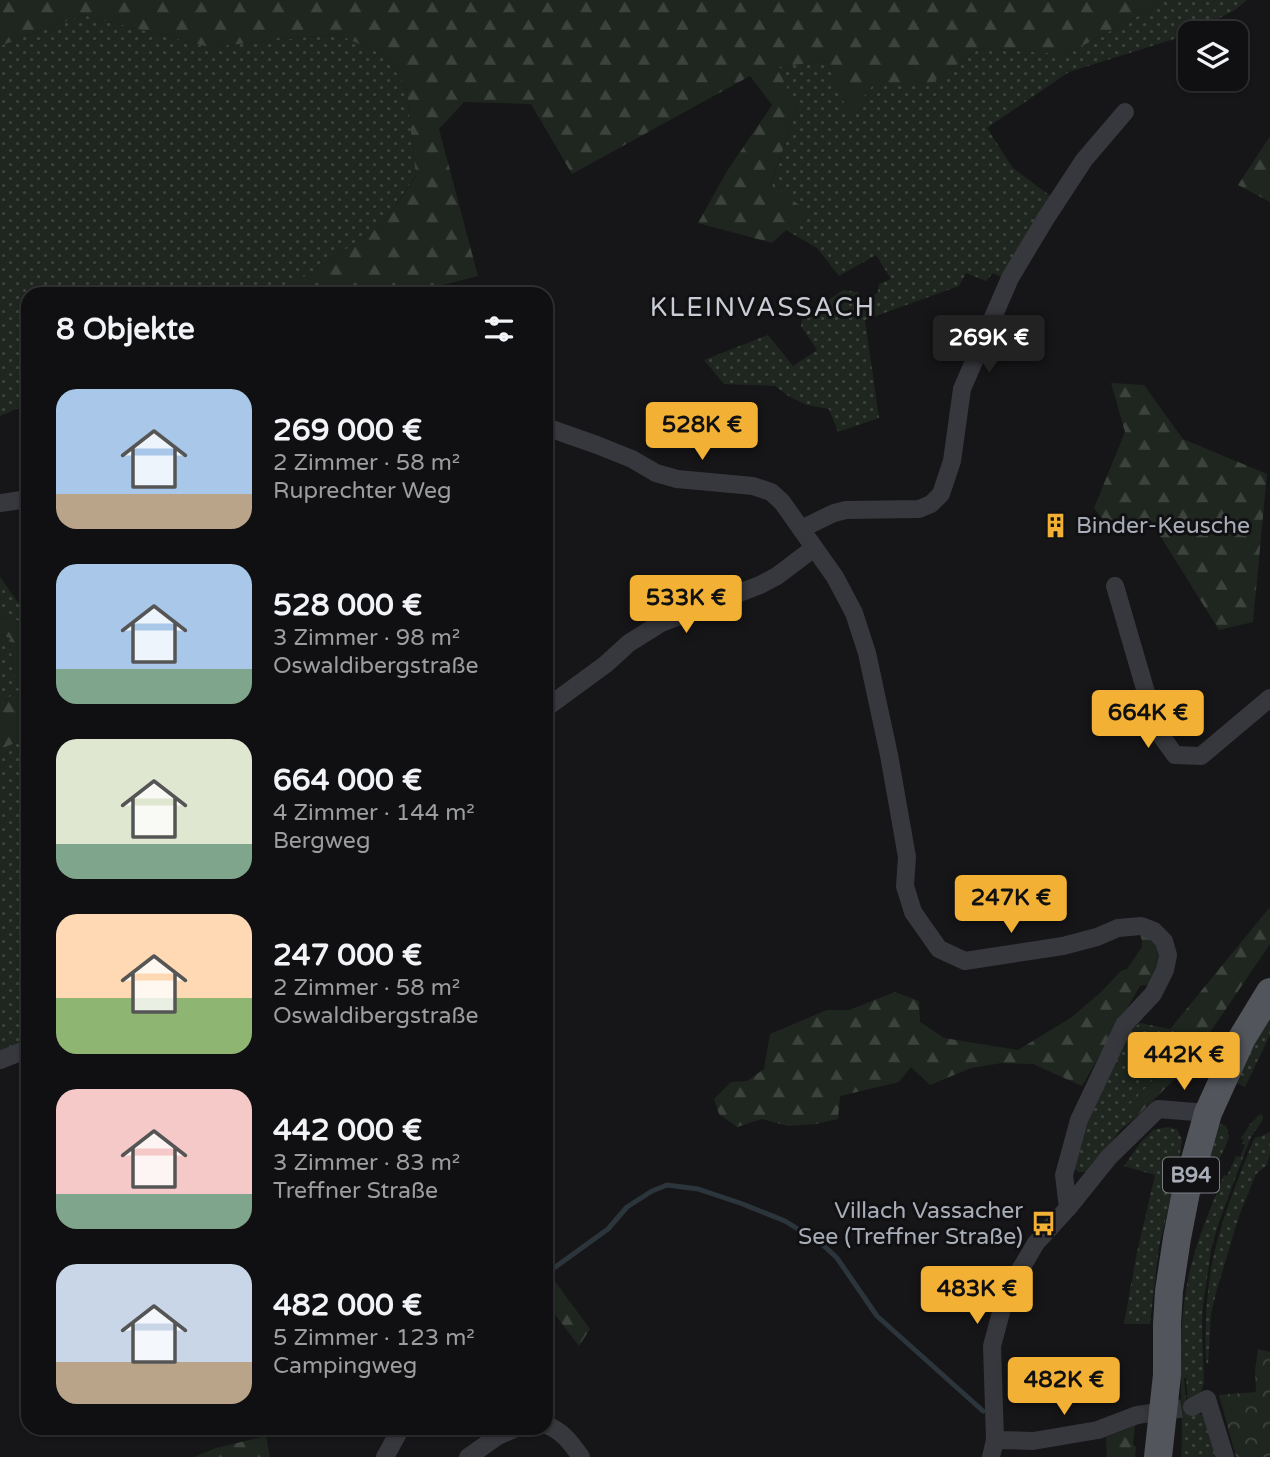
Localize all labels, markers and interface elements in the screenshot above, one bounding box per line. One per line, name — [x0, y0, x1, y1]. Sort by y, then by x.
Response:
map controls — [1178, 21, 1248, 91]
button: layers — [1178, 21, 1248, 91]
district label: KLEINVASSACH — [650, 292, 876, 323]
icon: filters — [480, 310, 518, 348]
text: 8 Objekte — [56, 311, 195, 348]
pin: 269K € — [932, 316, 1046, 375]
text: 269K € — [949, 324, 1029, 352]
pin: 528K € — [645, 402, 759, 462]
text: 528K € — [662, 411, 742, 439]
text: 269 000 € — [273, 412, 422, 449]
icon: home — [112, 417, 196, 501]
text: 2 Zimmer · 58 m² — [273, 449, 460, 477]
text: Ruprechter Weg — [273, 477, 452, 505]
building icon: Binder-Keusche — [1042, 511, 1070, 539]
place label: Binder-Keusche — [1076, 512, 1250, 540]
pin: 533K € — [629, 576, 743, 635]
text: 533K € — [646, 584, 726, 612]
text: 528 000 € — [273, 587, 422, 624]
icon: home — [112, 592, 196, 676]
text: 3 Zimmer · 98 m² — [273, 624, 460, 652]
text: Oswaldibergstraße — [273, 652, 478, 680]
pin: 664K € — [1091, 690, 1205, 750]
text: 664K € — [1108, 699, 1188, 727]
text: 664 000 € — [273, 762, 422, 799]
icon: home — [112, 767, 196, 851]
text: 4 Zimmer · 144 m² — [273, 799, 475, 827]
text: Bergweg — [273, 827, 370, 855]
pin: 247K € — [954, 876, 1068, 935]
text: 247K € — [971, 884, 1051, 912]
text: 247 000 € — [273, 937, 422, 974]
icon: home — [112, 942, 196, 1026]
text: 2 Zimmer · 58 m² — [273, 974, 460, 1002]
text: Oswaldibergstraße — [273, 1002, 478, 1030]
pin: 442K € — [1127, 1032, 1241, 1092]
text: 442K € — [1144, 1041, 1224, 1069]
text: 442 000 € — [273, 1112, 422, 1149]
icon: home — [112, 1117, 196, 1201]
text: 3 Zimmer · 83 m² — [273, 1149, 460, 1177]
road number: B94 — [1163, 1158, 1219, 1192]
text: Treffner Straße — [273, 1177, 438, 1205]
place label: Villach Vassacher See (Treffner Straße) — [798, 1197, 1023, 1251]
bus stop icon: Villach Vassacher See (Treffner Straße) — [1029, 1209, 1057, 1237]
pin: 483K € — [920, 1266, 1034, 1326]
text: 483K € — [937, 1275, 1017, 1303]
text: 482 000 € — [273, 1287, 422, 1324]
icon: home — [112, 1292, 196, 1376]
text: 5 Zimmer · 123 m² — [273, 1324, 475, 1352]
text: Campingweg — [273, 1352, 417, 1380]
pin: 482K € — [1007, 1358, 1121, 1417]
text: 482K € — [1024, 1366, 1104, 1394]

